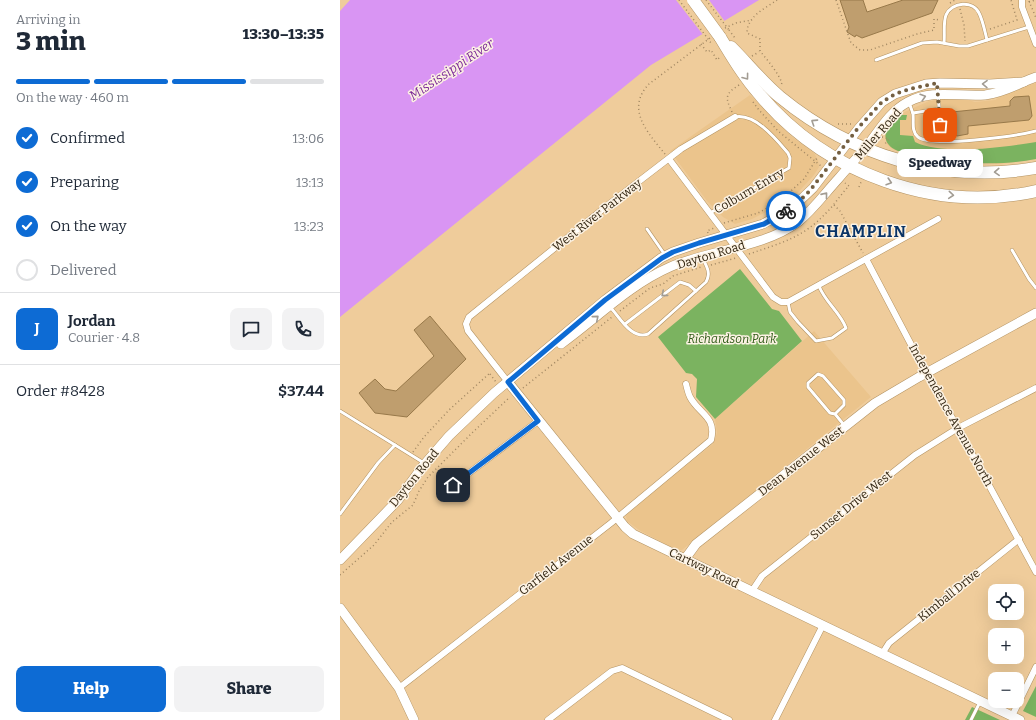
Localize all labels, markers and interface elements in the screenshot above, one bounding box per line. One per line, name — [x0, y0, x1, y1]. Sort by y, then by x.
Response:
text: Arriving in — [16, 12, 81, 27]
text: 13:30–13:35 — [243, 25, 324, 43]
text: 3 min — [16, 26, 86, 57]
water label: Mississippi River — [406, 35, 497, 103]
one-way arrow — [741, 73, 748, 80]
one-way arrow — [982, 80, 988, 88]
text: On the way · 460 m — [16, 90, 129, 105]
one-way arrow — [920, 93, 927, 102]
street label: Miller Road — [852, 105, 904, 163]
pin — [923, 108, 957, 142]
icon: bag — [929, 114, 951, 136]
one-way arrow — [811, 119, 818, 127]
icon: check — [16, 127, 38, 149]
text: Confirmed — [50, 129, 125, 147]
text: 13:06 — [293, 131, 324, 146]
callout: Speedway — [897, 149, 983, 177]
text: Speedway — [909, 155, 971, 170]
street label: Colburn Entry — [712, 165, 787, 217]
one-way arrow — [994, 168, 1000, 176]
icon: check — [16, 171, 38, 193]
text: Preparing — [50, 173, 119, 191]
text: 13:13 — [296, 175, 324, 190]
street label: West River Parkway — [550, 176, 645, 254]
one-way arrow — [885, 177, 892, 186]
courier — [766, 191, 806, 231]
one-way arrow — [948, 191, 954, 200]
one-way arrow — [820, 193, 827, 200]
icon: bike — [775, 200, 797, 222]
icon: check — [16, 215, 38, 237]
text: On the way — [50, 217, 127, 235]
text: 13:23 — [294, 219, 324, 234]
district label: CHAMPLIN — [815, 222, 907, 241]
street label: Dayton Road — [675, 238, 747, 272]
text: Delivered — [50, 261, 117, 279]
one-way arrow — [661, 289, 668, 296]
button: chat — [230, 308, 272, 350]
button: phone — [282, 308, 324, 350]
text: Jordan — [68, 312, 115, 330]
one-way arrow — [592, 315, 599, 322]
text: J — [34, 320, 40, 338]
text: Courier · 4.8 — [68, 330, 140, 345]
park label: Richardson Park — [687, 332, 777, 346]
street label: Independence Avenue North — [906, 341, 996, 489]
text: Order #8428 — [16, 382, 105, 400]
text: $37.44 — [278, 382, 324, 400]
street label: Dean Avenue West — [756, 423, 847, 499]
street label: Dayton Road — [386, 446, 442, 510]
street label: Sunset Drive West — [807, 467, 895, 542]
pin — [436, 468, 470, 502]
icon: home — [442, 474, 464, 496]
street label: Garfield Avenue — [516, 532, 596, 598]
street label: Cartway Road — [667, 545, 741, 591]
street label: Kimball Drive — [915, 566, 983, 624]
map controls — [988, 584, 1024, 708]
button: locate — [988, 584, 1024, 620]
button: + — [988, 628, 1024, 664]
button: Help — [16, 666, 166, 712]
button: Share — [174, 666, 324, 712]
button: − — [988, 672, 1024, 708]

